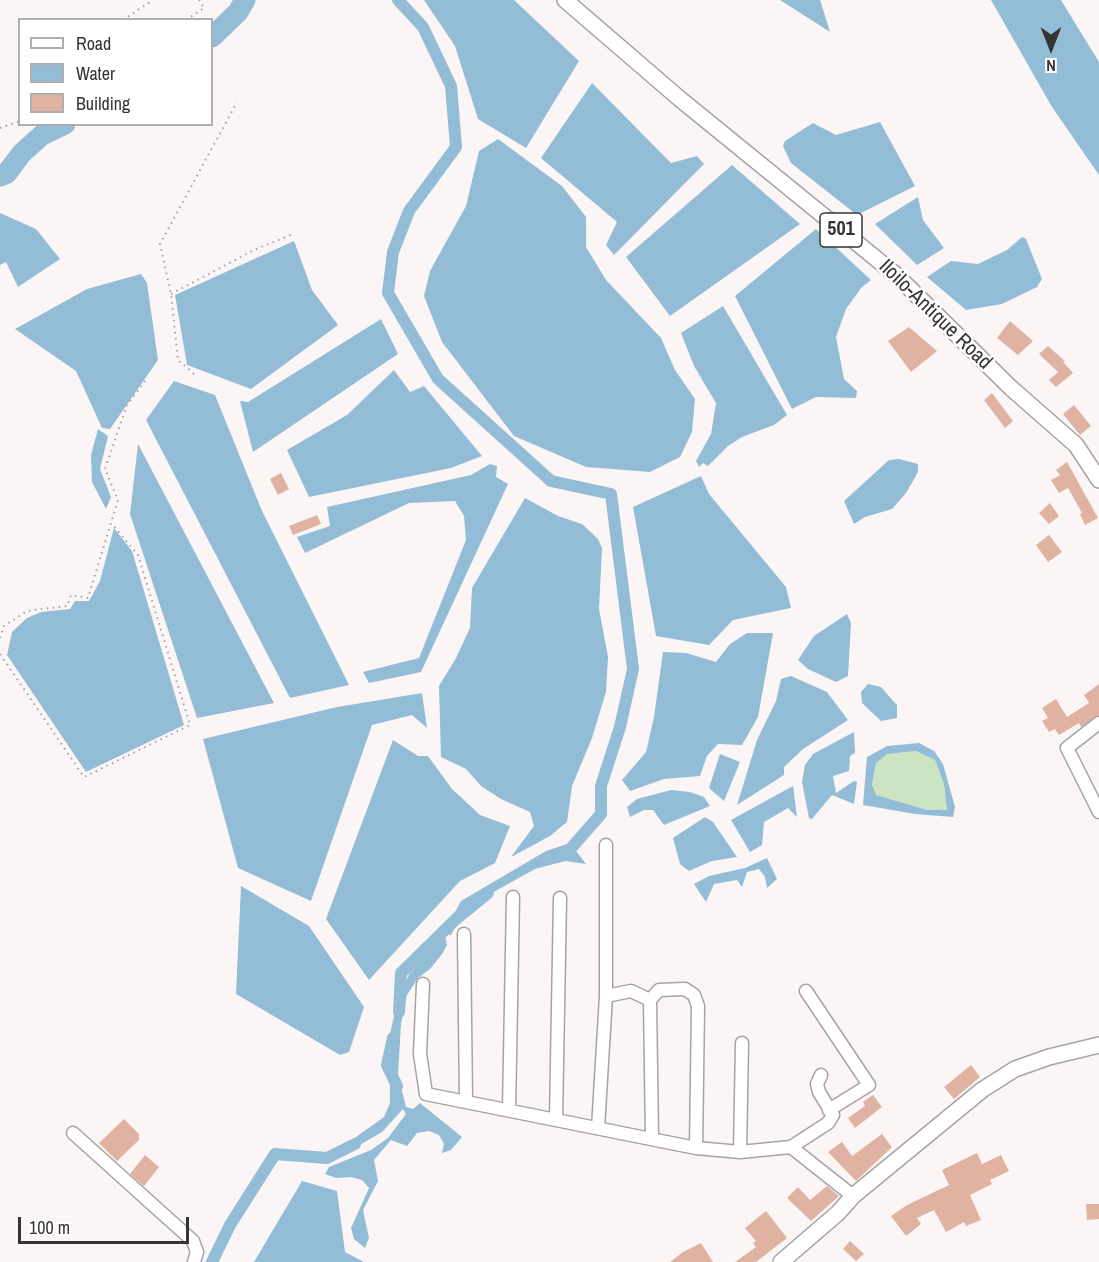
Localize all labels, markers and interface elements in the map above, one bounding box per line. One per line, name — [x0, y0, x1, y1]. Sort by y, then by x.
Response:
legend — [18, 18, 213, 126]
north arrow — [1021, 18, 1081, 78]
text: Road — [76, 31, 111, 56]
text: N — [1046, 55, 1056, 77]
text: Water — [76, 61, 115, 86]
text: Building — [76, 91, 130, 116]
road number: 501 — [820, 213, 862, 247]
street label: Iloilo-Antique Road — [873, 255, 997, 375]
scale bar — [21, 1205, 192, 1243]
text: 100 m — [29, 1215, 70, 1240]

